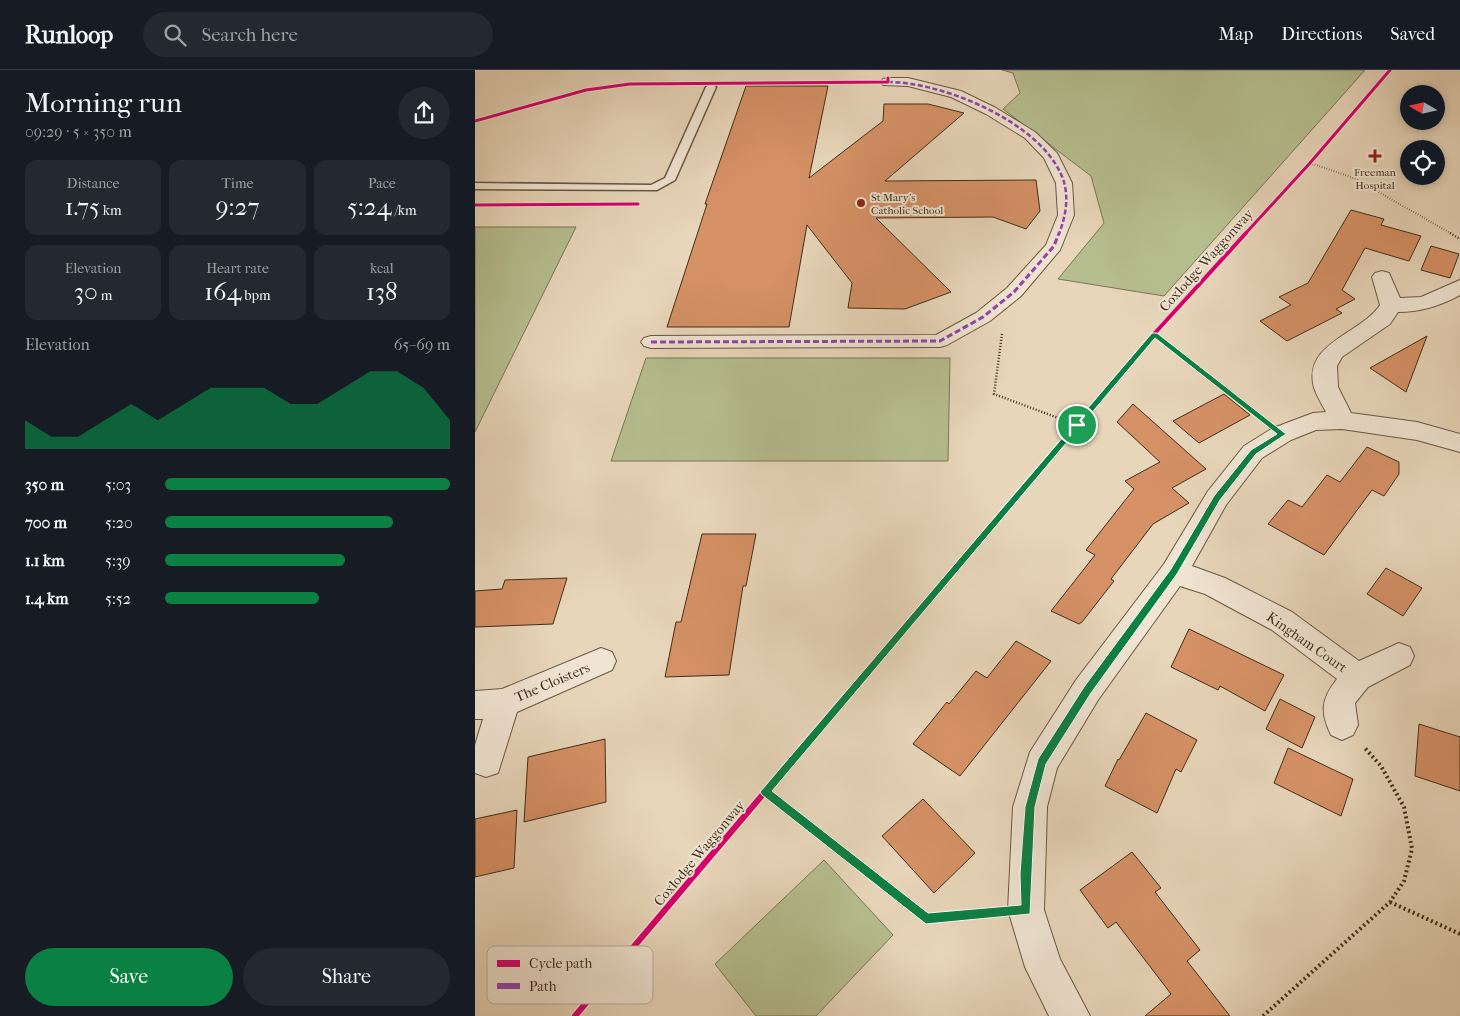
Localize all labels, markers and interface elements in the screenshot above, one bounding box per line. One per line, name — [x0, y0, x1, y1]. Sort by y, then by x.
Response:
search box — [143, 12, 493, 57]
text: Runloop — [25, 21, 113, 49]
icon: search — [161, 21, 189, 49]
text: Search here — [201, 24, 298, 46]
text: Map — [1219, 24, 1253, 45]
text: Directions — [1281, 24, 1362, 45]
text: Saved — [1390, 24, 1435, 45]
north arrow — [1400, 85, 1445, 130]
map controls — [1400, 85, 1445, 185]
text: Morning run — [25, 86, 182, 119]
button: share — [398, 87, 450, 139]
text: 09:29 · 5 × 350 m — [25, 122, 132, 141]
button: locate — [1400, 140, 1445, 185]
marker: Freeman Hospital — [1368, 149, 1382, 163]
place label: Freeman Hospital — [1354, 166, 1397, 192]
text: Distance — [67, 175, 119, 192]
text: Time — [222, 175, 253, 192]
text: Pace — [368, 175, 396, 192]
place label: St Mary's Catholic School — [871, 191, 943, 217]
text: 1.75 — [65, 192, 100, 221]
text: 9:27 — [215, 192, 260, 221]
text: 5:24 — [347, 192, 391, 221]
marker: St Mary's Catholic School — [855, 197, 867, 209]
text: km — [100, 202, 122, 219]
text: /km — [391, 202, 417, 219]
street label: Coxlodge Waggonway — [1156, 205, 1257, 315]
text: Elevation — [65, 260, 121, 277]
text: Heart rate — [206, 260, 269, 277]
text: kcal — [370, 260, 394, 277]
text: 30 — [74, 277, 98, 306]
text: 164 — [204, 277, 241, 306]
text: 138 — [366, 277, 398, 306]
text: m — [98, 287, 113, 304]
text: bpm — [241, 287, 271, 304]
text: Elevation — [25, 335, 90, 354]
text: 65–69 m — [394, 335, 450, 354]
pin — [1056, 404, 1098, 446]
icon: arrive — [1063, 411, 1091, 439]
text: 350 m — [25, 475, 64, 494]
text: 5:03 — [105, 475, 131, 494]
text: 700 m — [25, 513, 67, 532]
text: 5:20 — [105, 513, 133, 532]
text: 1.1 km — [25, 551, 64, 570]
text: 5:39 — [105, 551, 131, 570]
text: 1.4 km — [25, 589, 69, 608]
text: 5:52 — [105, 589, 131, 608]
street label: Kingham Court — [1263, 608, 1350, 676]
street label: The Cloisters — [512, 659, 592, 706]
street label: Coxlodge Waggonway — [650, 797, 749, 910]
legend — [487, 946, 653, 1004]
button: Save — [25, 948, 233, 1006]
button: Share — [243, 948, 450, 1006]
text: Cycle path — [529, 955, 593, 972]
text: Path — [529, 978, 557, 995]

